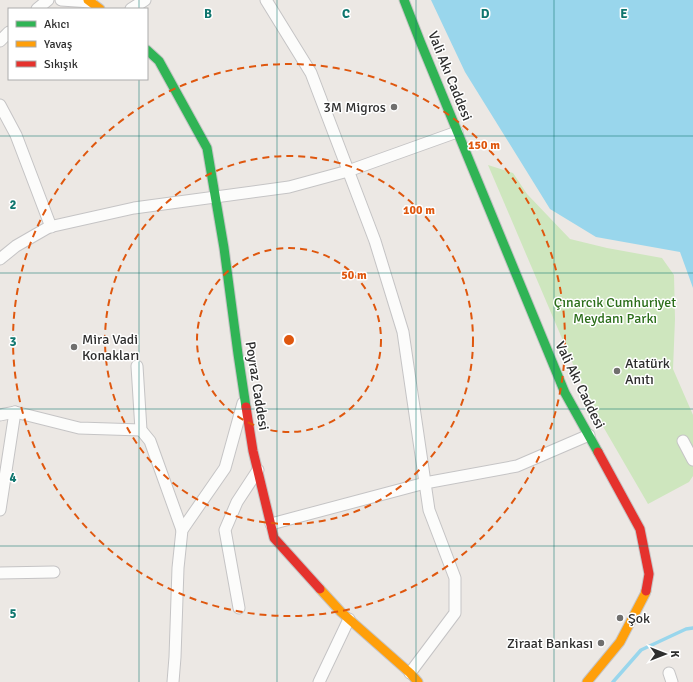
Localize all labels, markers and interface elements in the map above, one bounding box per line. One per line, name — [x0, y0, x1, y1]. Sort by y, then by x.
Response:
text: B — [204, 6, 212, 22]
text: C — [342, 6, 350, 22]
text: D — [481, 6, 490, 22]
text: E — [620, 6, 628, 22]
legend — [8, 8, 148, 80]
text: Akıcı — [44, 17, 70, 32]
street label: Vali Akı Caddesi — [424, 29, 476, 123]
text: Yavaş — [44, 37, 72, 52]
text: Sıkışık — [44, 57, 78, 72]
place label: 3M Migros — [323, 99, 386, 116]
marker: 3M Migros — [389, 102, 399, 112]
text: 150 m — [468, 138, 500, 153]
text: 2 — [9, 197, 17, 213]
text: 100 m — [403, 203, 435, 218]
text: 50 m — [341, 268, 367, 283]
park label: Çınarcık Cumhuriyet Meydanı Parkı — [554, 294, 676, 327]
place label: Mira Vadi Konakları — [82, 331, 139, 364]
centre of rings — [282, 333, 296, 347]
text: 3 — [9, 334, 17, 350]
street label: Vali Akı Caddesi — [552, 339, 608, 431]
street label: Poyraz Caddesi — [242, 340, 272, 432]
marker: Mira Vadi Konakları — [69, 342, 79, 352]
place label: Atatürk Anıtı — [625, 355, 670, 388]
marker: Atatürk Anıtı — [612, 366, 622, 376]
text: 4 — [9, 470, 17, 486]
text: 5 — [9, 606, 17, 622]
place label: Şok — [628, 610, 650, 627]
marker: Şok — [615, 613, 625, 623]
north arrow — [645, 634, 685, 674]
place label: Ziraat Bankası — [507, 635, 593, 652]
marker: Ziraat Bankası — [596, 638, 606, 648]
text: K — [668, 651, 681, 658]

